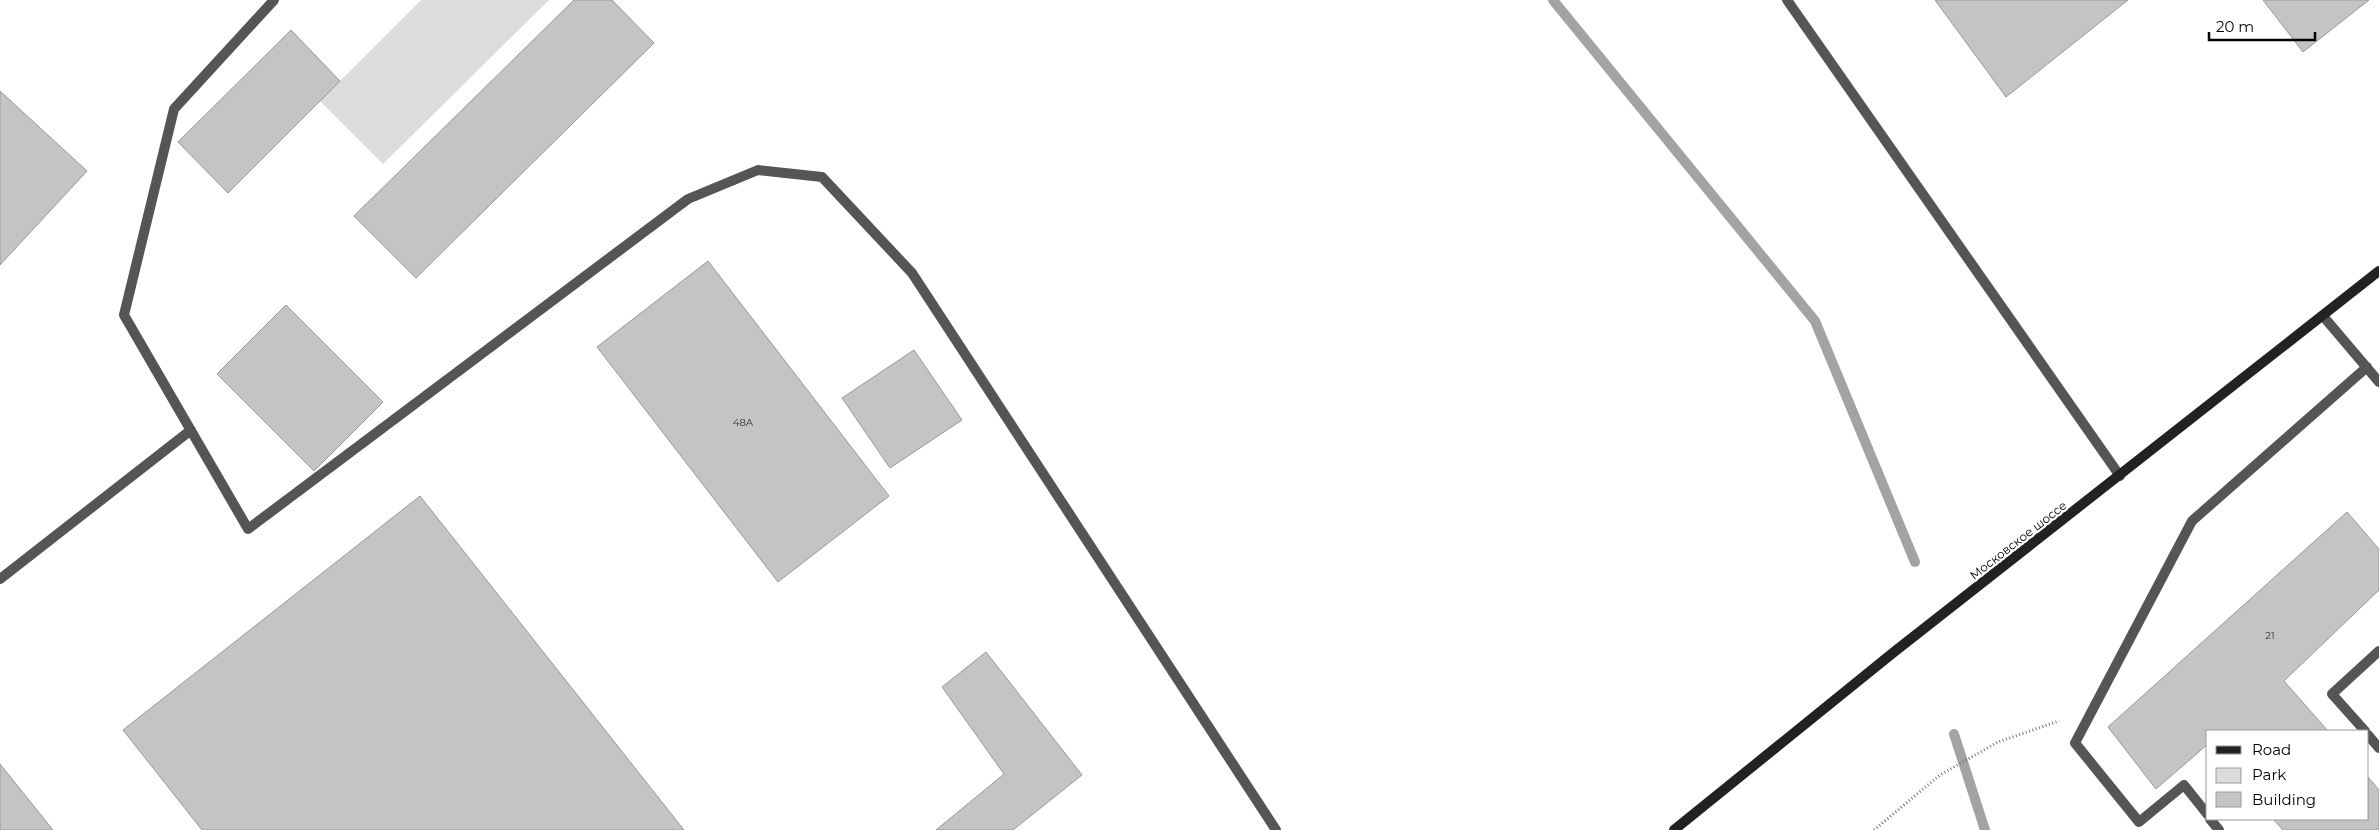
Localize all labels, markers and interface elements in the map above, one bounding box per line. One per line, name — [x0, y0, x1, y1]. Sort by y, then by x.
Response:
scale bar — [2209, 10, 2315, 42]
text: 20 m — [2216, 17, 2254, 36]
house number: 48А — [733, 416, 754, 429]
street label: Московское шоссе — [1967, 498, 2069, 582]
house number: 21 — [2265, 629, 2275, 642]
legend — [2206, 730, 2369, 820]
text: Road — [2252, 740, 2291, 759]
text: Park — [2252, 765, 2286, 784]
text: Building — [2252, 790, 2316, 809]

